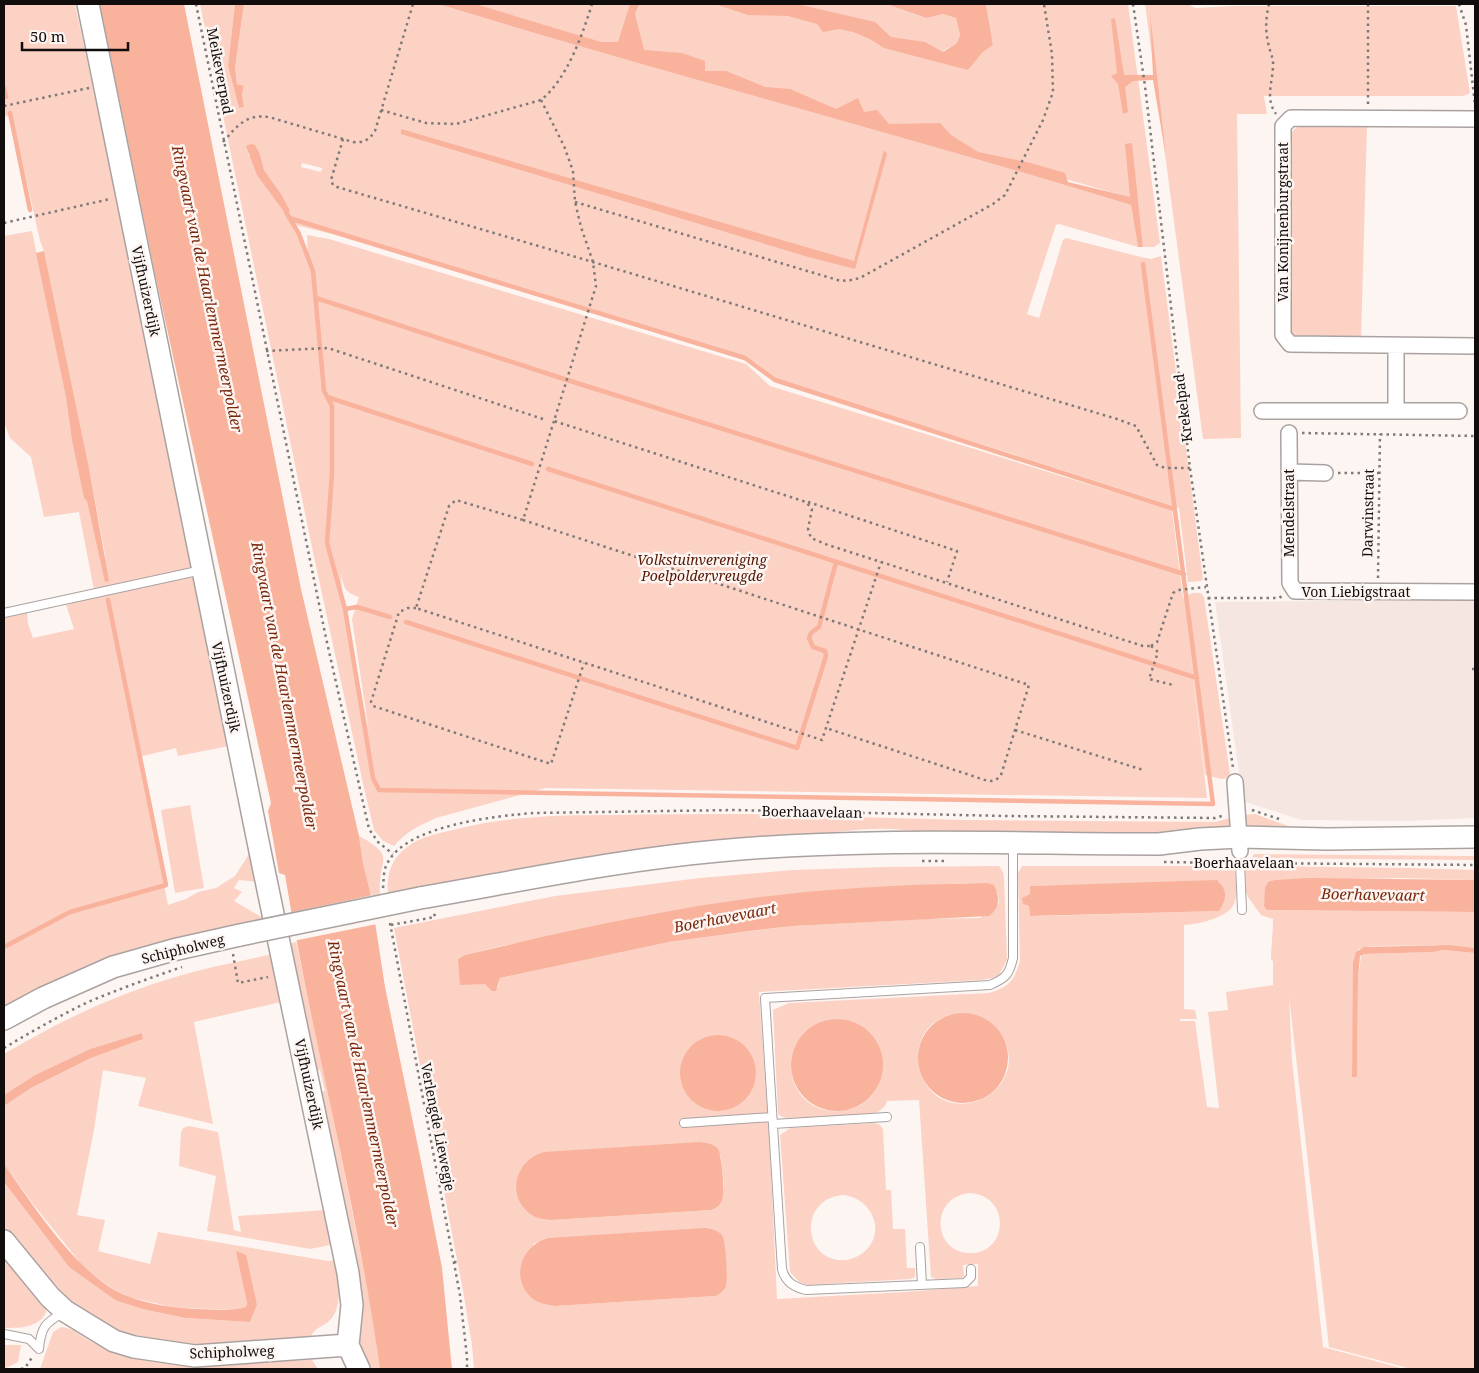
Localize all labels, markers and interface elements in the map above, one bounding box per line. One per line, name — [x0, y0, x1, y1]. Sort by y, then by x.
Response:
scale bar — [22, 20, 129, 52]
text: 50 m — [30, 26, 65, 46]
street label: Meikeverpad — [203, 26, 238, 116]
water label: Ringvaart van de Haarlemmermeerpolder — [168, 142, 248, 435]
street label: Van Konijnenburgstraat — [1273, 142, 1292, 302]
street label: Vijfhuizerdijk — [128, 244, 166, 339]
street label: Krekelpad — [1169, 372, 1196, 443]
street label: Mendelstraat — [1279, 469, 1298, 557]
street label: Darwinstraat — [1357, 469, 1378, 557]
water label: Ringvaart van de Haarlemmermeerpolder — [247, 539, 323, 833]
park label: Volkstuinvereniging Poelpoldervreugde — [637, 550, 768, 585]
street label: Von Liebigstraat — [1302, 582, 1411, 601]
street label: Vijfhuizerdijk — [208, 640, 246, 735]
street label: Boerhaavelaan — [761, 801, 863, 822]
street label: Boerhaavelaan — [1194, 853, 1294, 872]
water label: Boerhavevaart — [1320, 883, 1426, 905]
water label: Boerhavevaart — [671, 897, 778, 937]
street label: Schipholweg — [139, 929, 227, 968]
water label: Ringvaart van de Haarlemmermeerpolder — [324, 937, 404, 1230]
street label: Vijfhuizerdijk — [291, 1037, 329, 1132]
street label: Verlengde Liewegje — [417, 1061, 460, 1193]
street label: Schipholweg — [189, 1341, 275, 1362]

